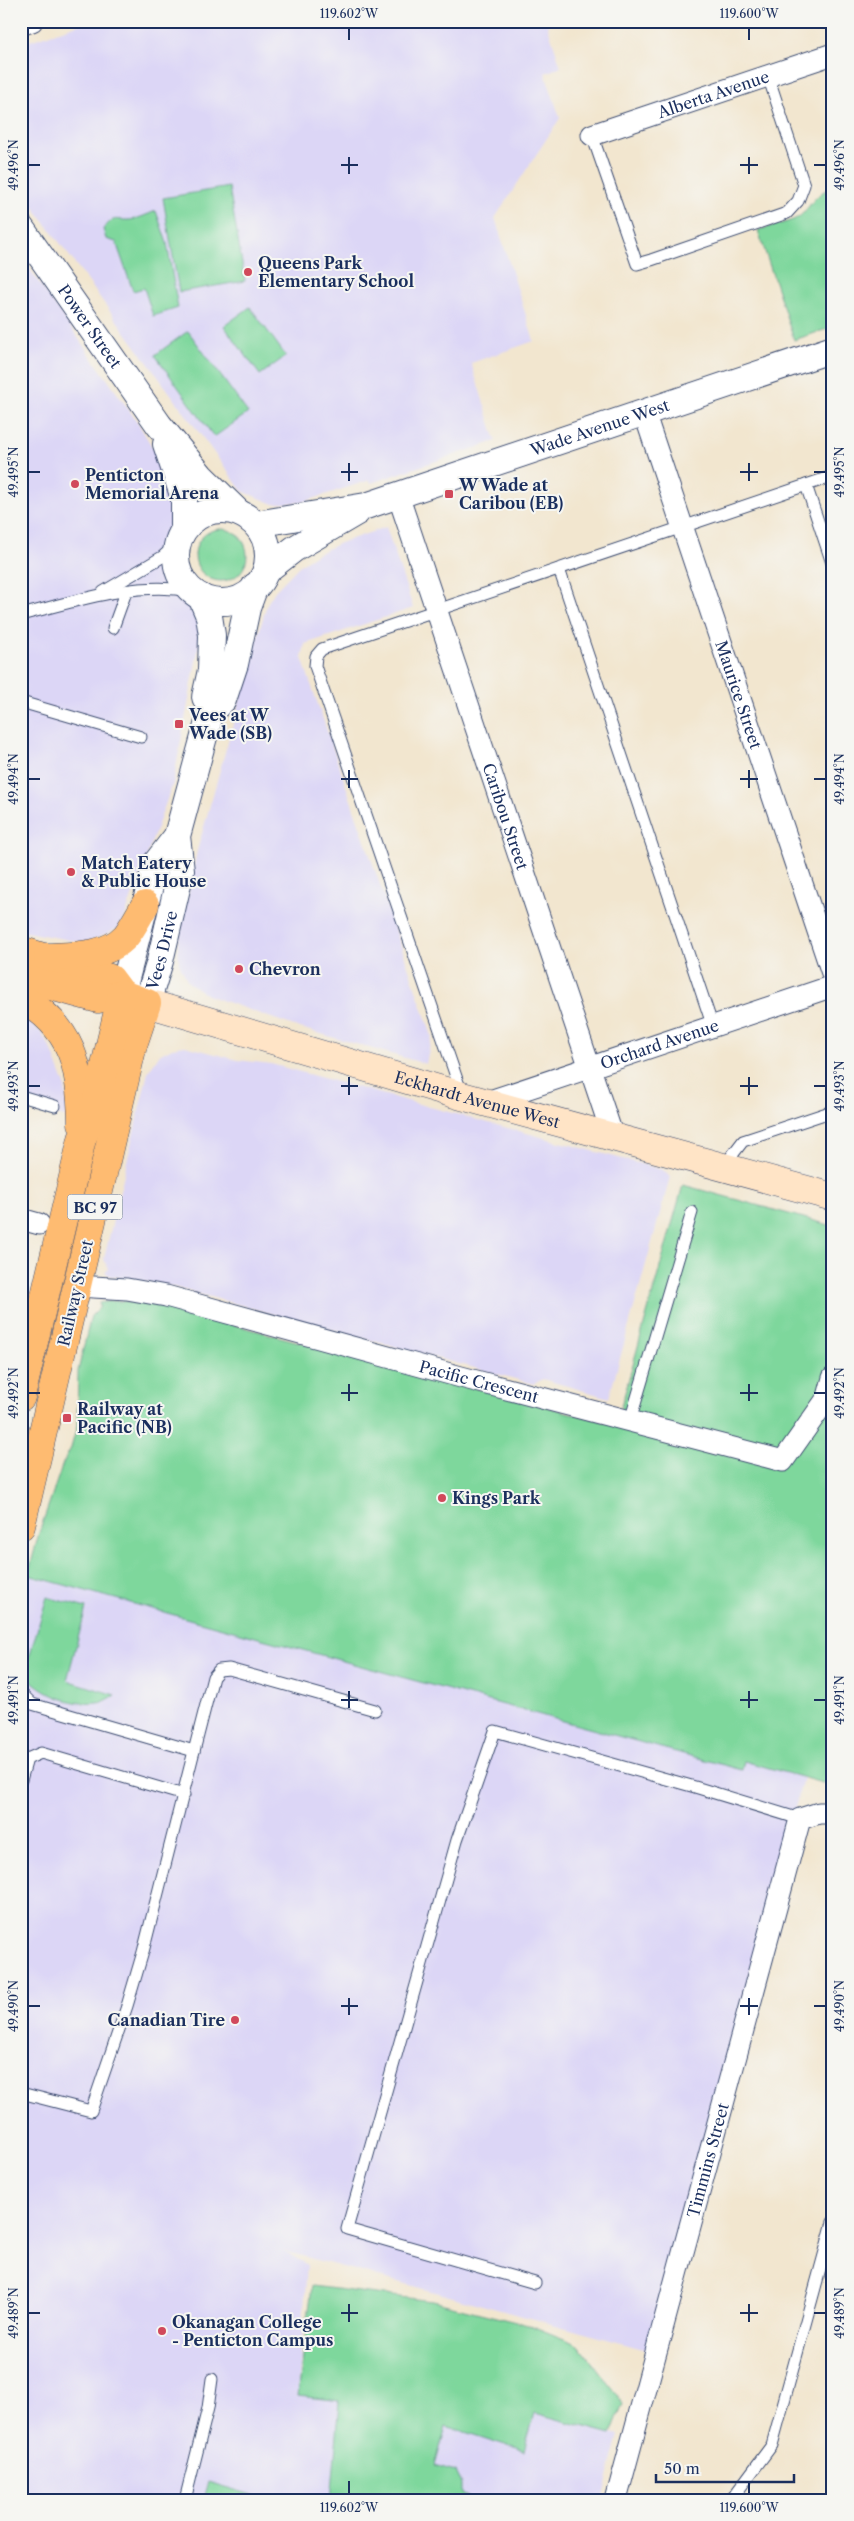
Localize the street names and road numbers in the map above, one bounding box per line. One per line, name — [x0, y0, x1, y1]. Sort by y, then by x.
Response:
street label: Alberta Avenue — [654, 66, 772, 123]
street label: Power Street — [54, 281, 126, 372]
street label: Wade Avenue West — [527, 395, 672, 460]
street label: Maurice Street — [711, 638, 766, 752]
street label: Caribou Street — [478, 760, 533, 873]
street label: Vees Drive — [141, 909, 181, 993]
street label: Orchard Avenue — [598, 1015, 721, 1073]
street label: Eckhardt Avenue West — [392, 1067, 562, 1132]
road number: BC 97 — [68, 1194, 122, 1220]
street label: Railway Street — [53, 1238, 97, 1348]
street label: Pacific Crescent — [417, 1356, 541, 1407]
street label: Timmins Street — [683, 2100, 733, 2220]

